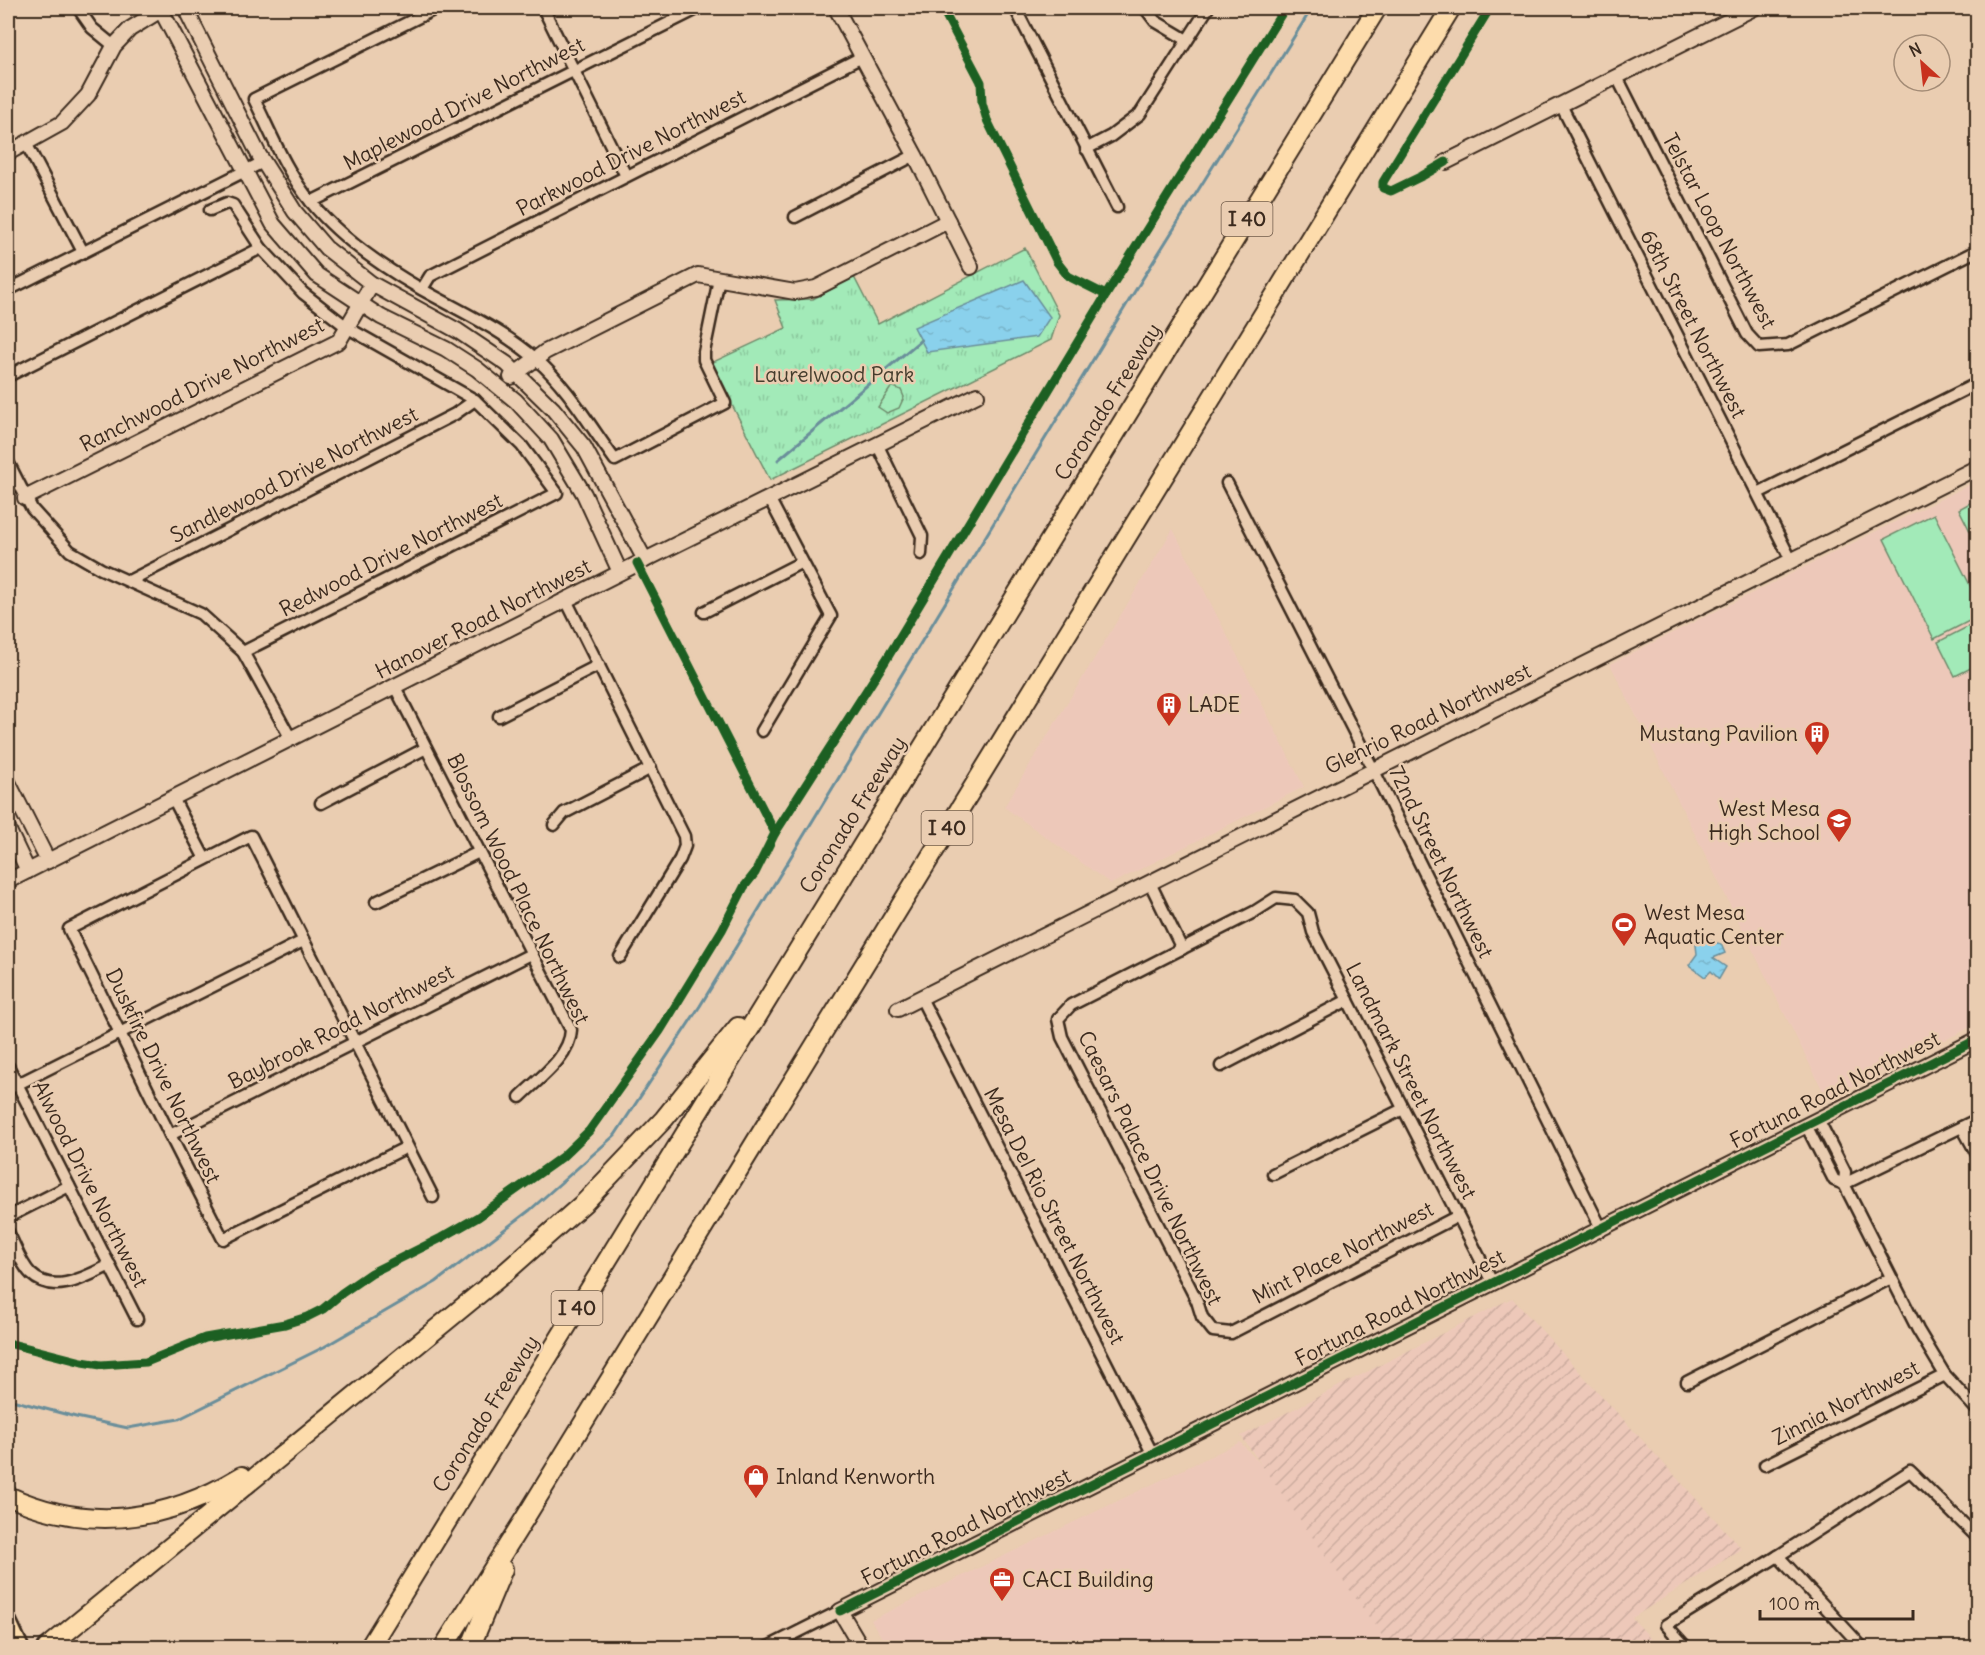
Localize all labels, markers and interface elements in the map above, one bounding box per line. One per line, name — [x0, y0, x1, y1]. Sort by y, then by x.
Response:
street label: Maplewood Drive Northwest — [339, 31, 589, 176]
north arrow — [1892, 33, 1952, 93]
text: N — [1906, 38, 1925, 61]
street label: Parkwood Drive Northwest — [512, 83, 750, 222]
street label: Telstar Loop Northwest — [1656, 128, 1782, 333]
road number: I 40 — [1222, 202, 1272, 236]
street label: 68th Street Northwest — [1634, 225, 1753, 422]
street label: Ranchwood Drive Northwest — [75, 311, 328, 458]
street label: Coronado Freeway — [1048, 318, 1167, 486]
park label: Laurelwood Park — [754, 361, 914, 388]
street label: Sandlewood Drive Northwest — [165, 400, 422, 549]
street label: Redwood Drive Northwest — [275, 486, 507, 623]
street label: Hanover Road Northwest — [370, 552, 595, 685]
street label: Glenrio Road Northwest — [1320, 657, 1535, 780]
building icon: LADE — [1154, 690, 1184, 728]
place label: LADE — [1188, 691, 1240, 718]
building icon: Mustang Pavilion — [1802, 719, 1832, 757]
place label: Mustang Pavilion — [1639, 720, 1798, 747]
street label: Coronado Freeway — [793, 731, 912, 899]
street label: Blossom Wood Place Northwest — [441, 749, 596, 1029]
street label: 72nd Street Northwest — [1383, 761, 1500, 962]
place label: West Mesa High School — [1709, 795, 1820, 846]
school or university icon: West Mesa High School — [1824, 806, 1854, 844]
road number: I 40 — [922, 811, 972, 845]
place label: West Mesa Aquatic Center — [1644, 899, 1784, 950]
sports icon: West Mesa Aquatic Center — [1609, 910, 1639, 948]
street label: Baybrook Road Northwest — [224, 958, 458, 1095]
street label: Landmark Street Northwest — [1340, 958, 1483, 1203]
street label: Duskfire Drive Northwest — [100, 964, 227, 1188]
street label: Fortuna Road Northwest — [1725, 1025, 1944, 1154]
street label: Caesars Palace Drive Northwest — [1072, 1026, 1229, 1309]
street label: Alwood Drive Northwest — [27, 1076, 154, 1292]
street label: Mesa Del Rio Street Northwest — [978, 1083, 1131, 1349]
street label: Mint Place Northwest — [1248, 1195, 1438, 1310]
street label: Fortuna Road Northwest — [1290, 1243, 1509, 1372]
road number: I 40 — [552, 1291, 602, 1325]
street label: Coronado Freeway — [426, 1330, 545, 1498]
street label: Zinnia Northwest — [1768, 1354, 1924, 1451]
shop icon: Inland Kenworth — [741, 1462, 771, 1500]
street label: Fortuna Road Northwest — [856, 1462, 1075, 1591]
place label: Inland Kenworth — [776, 1463, 935, 1490]
office icon: CACI Building — [987, 1565, 1017, 1603]
place label: CACI Building — [1022, 1566, 1154, 1593]
scale bar — [1760, 1583, 1913, 1621]
text: 100 m — [1769, 1592, 1820, 1615]

